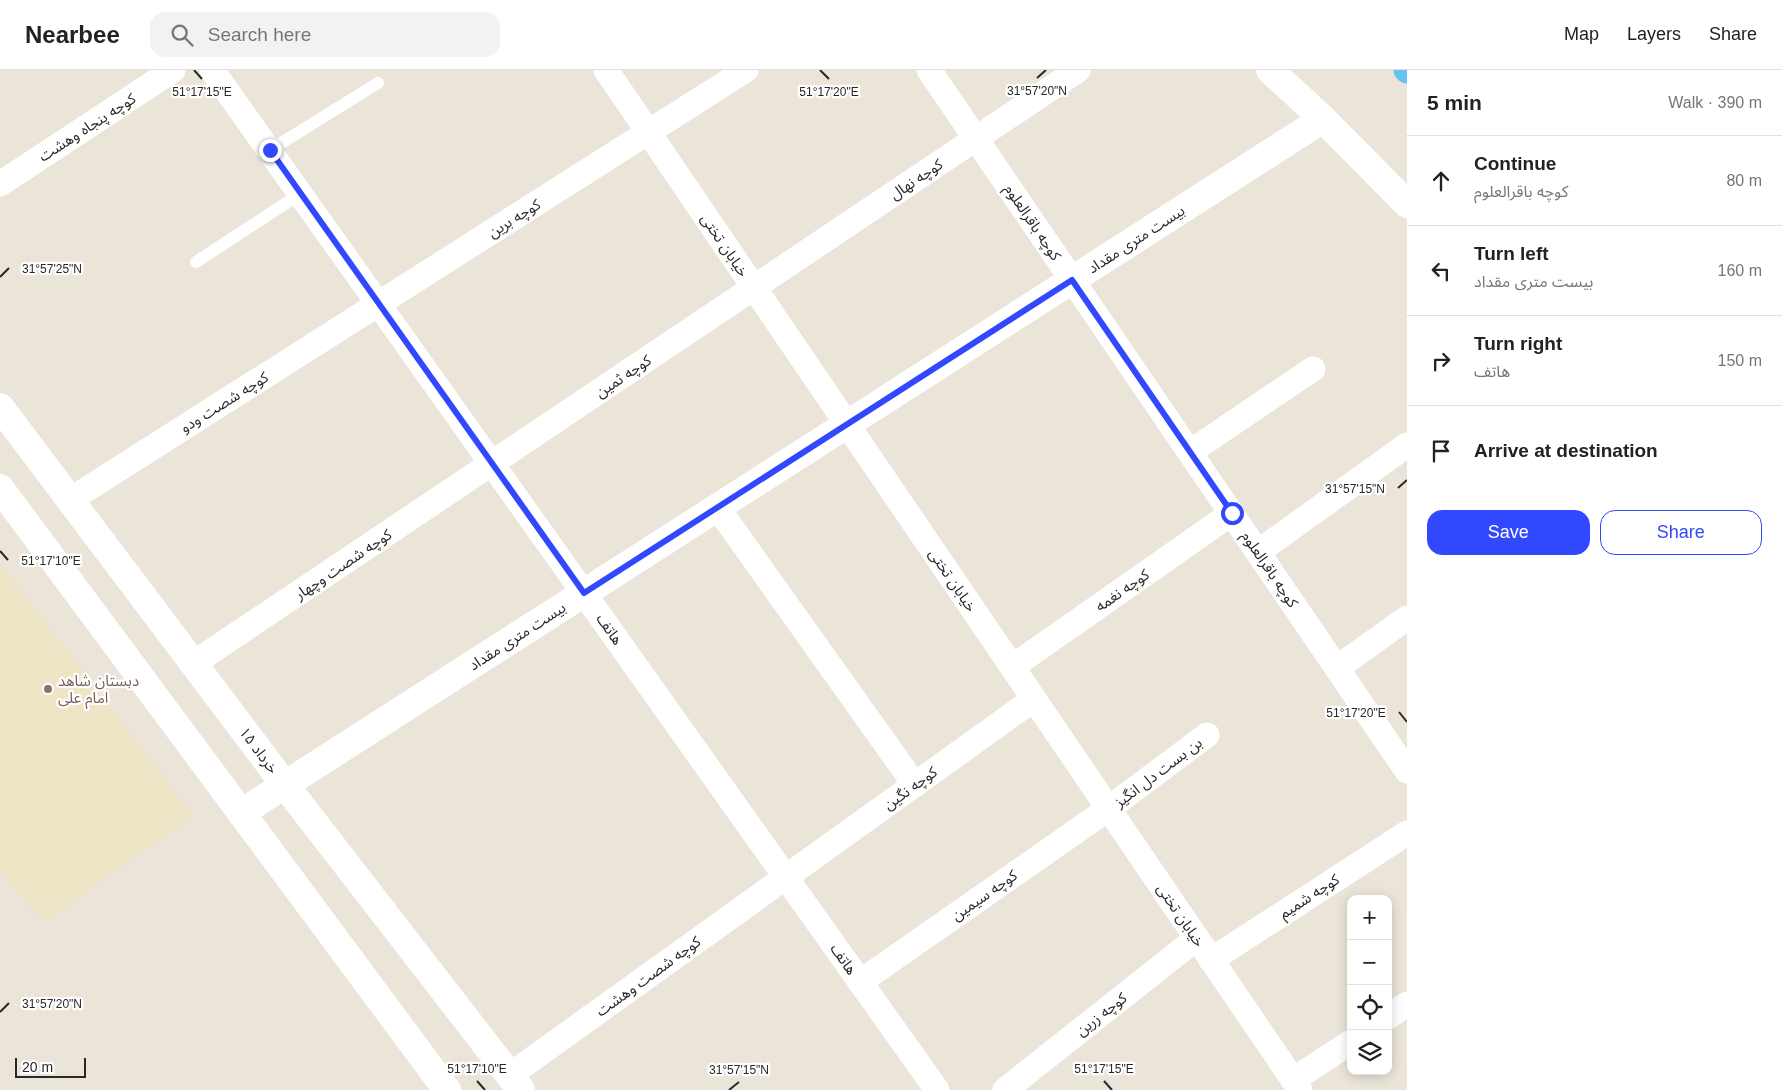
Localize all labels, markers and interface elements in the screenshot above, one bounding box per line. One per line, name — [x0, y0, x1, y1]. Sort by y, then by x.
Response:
search box — [150, 12, 500, 57]
text: Nearbee — [25, 21, 120, 48]
icon: search — [168, 21, 196, 49]
text: Search here — [208, 24, 311, 45]
text: Map — [1564, 24, 1599, 44]
text: Layers — [1627, 24, 1681, 44]
text: Share — [1709, 24, 1757, 44]
text: 31°57'20"N — [1007, 84, 1067, 98]
text: 51°17'15"E — [172, 85, 232, 99]
text: 51°17'20"E — [799, 85, 859, 99]
street label: کوچه پنجاه وهشت — [35, 89, 140, 166]
text: 5 min — [1427, 91, 1482, 114]
text: Walk · 390 m — [1668, 94, 1762, 111]
route end — [259, 139, 282, 162]
text: Continue — [1474, 153, 1556, 174]
street label: کوچه نهال — [886, 155, 947, 205]
icon: ahead — [1427, 167, 1455, 195]
text: 80 m — [1726, 172, 1762, 189]
street label: کوچه باقرالعلوم — [999, 181, 1065, 266]
text: کوچه باقرالعلوم — [1474, 183, 1568, 200]
street label: کوچه برین — [485, 195, 545, 242]
street label: بیست متری مقداد — [1084, 201, 1188, 277]
street label: خیابان تختی — [697, 210, 752, 280]
text: Turn left — [1474, 243, 1549, 264]
icon: left — [1427, 257, 1455, 285]
text: 31°57'25"N — [22, 262, 82, 276]
text: 160 m — [1718, 262, 1762, 279]
text: بیست متری مقداد — [1474, 273, 1593, 290]
text: Turn right — [1474, 333, 1562, 354]
icon: right — [1427, 347, 1455, 375]
street label: کوچه ثمین — [592, 351, 656, 402]
text: 150 m — [1718, 352, 1762, 369]
text: هاتف — [1474, 363, 1510, 380]
street label: کوچه شصت ودو — [177, 368, 273, 438]
icon: arrive — [1427, 437, 1455, 465]
text: Arrive at destination — [1474, 440, 1658, 461]
text: 31°57'15"N — [1325, 482, 1385, 496]
route start — [1221, 502, 1244, 525]
button: Save — [1427, 510, 1590, 555]
button: Share — [1600, 510, 1762, 555]
street label: کوچه شصت وچهار — [291, 525, 396, 605]
street label: کوچه باقرالعلوم — [1236, 528, 1302, 613]
street label: خیابان تختی — [925, 545, 980, 615]
text: 51°17'10"E — [21, 554, 81, 568]
street label: کوچه نغمه — [1092, 565, 1154, 616]
street label: بیست متری مقداد — [465, 598, 569, 674]
street label: هاتف — [593, 610, 627, 648]
place label: دبستان شاهد امام علی — [58, 672, 139, 709]
marker: دبستان شاهد امام علی — [42, 683, 54, 695]
text: 51°17'20"E — [1326, 706, 1386, 720]
street label: ۱۵ خرداد — [235, 724, 282, 777]
street label: بن بست دل انگیز — [1110, 734, 1206, 812]
street label: کوچه نگین — [880, 762, 942, 815]
street label: کوچه سیمین — [948, 866, 1022, 925]
street label: کوچه شمیم — [1276, 870, 1344, 924]
street label: خیابان تختی — [1153, 880, 1208, 950]
map controls — [1347, 895, 1392, 1075]
button: + — [1347, 895, 1392, 940]
street label: کوچه شصت وهشت — [593, 932, 705, 1021]
street label: هاتف — [827, 940, 861, 978]
button: − — [1347, 940, 1392, 985]
button: locate — [1347, 985, 1392, 1030]
street label: کوچه زرین — [1072, 988, 1132, 1041]
text: 31°57'20"N — [22, 997, 82, 1011]
button: layers — [1347, 1030, 1392, 1075]
scale bar — [15, 1055, 86, 1078]
text: 20 m — [22, 1059, 53, 1075]
text: 51°17'10"E — [447, 1062, 507, 1076]
text: 51°17'15"E — [1074, 1062, 1134, 1076]
text: 31°57'15"N — [709, 1063, 769, 1077]

